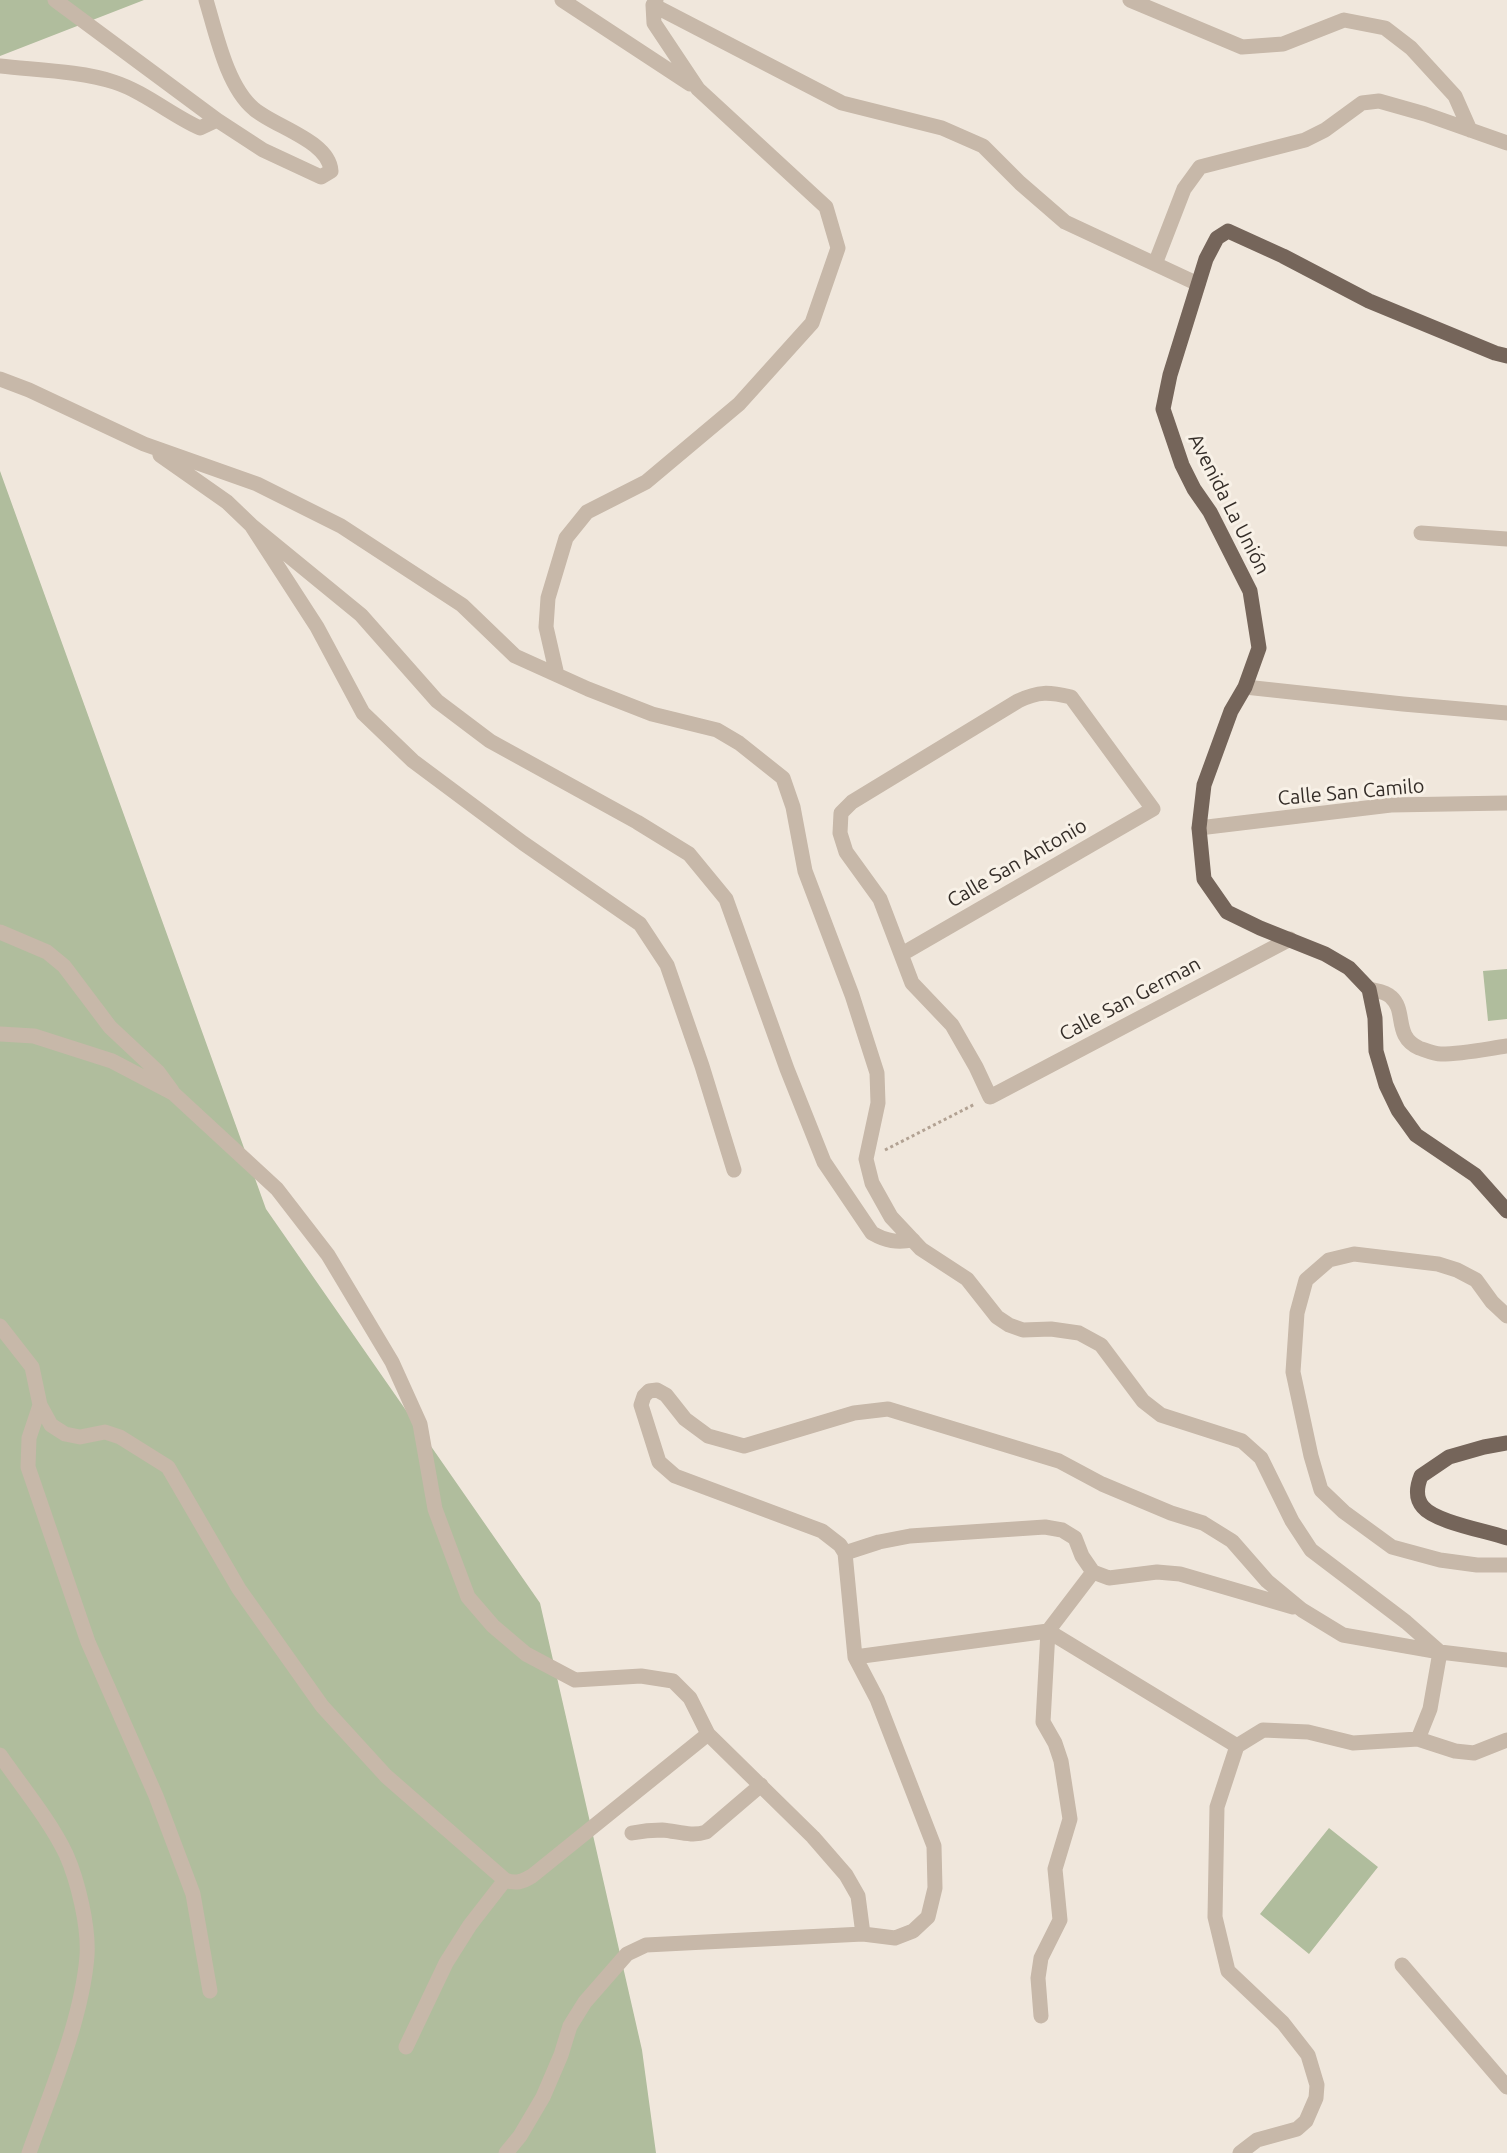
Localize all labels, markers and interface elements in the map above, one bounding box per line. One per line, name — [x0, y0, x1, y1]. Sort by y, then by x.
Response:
street label: Avenida La Unión — [1183, 430, 1275, 578]
street label: Calle San Camilo — [1277, 774, 1425, 810]
street label: Calle San Antonio — [943, 813, 1091, 913]
street label: Calle San German — [1055, 952, 1205, 1046]

